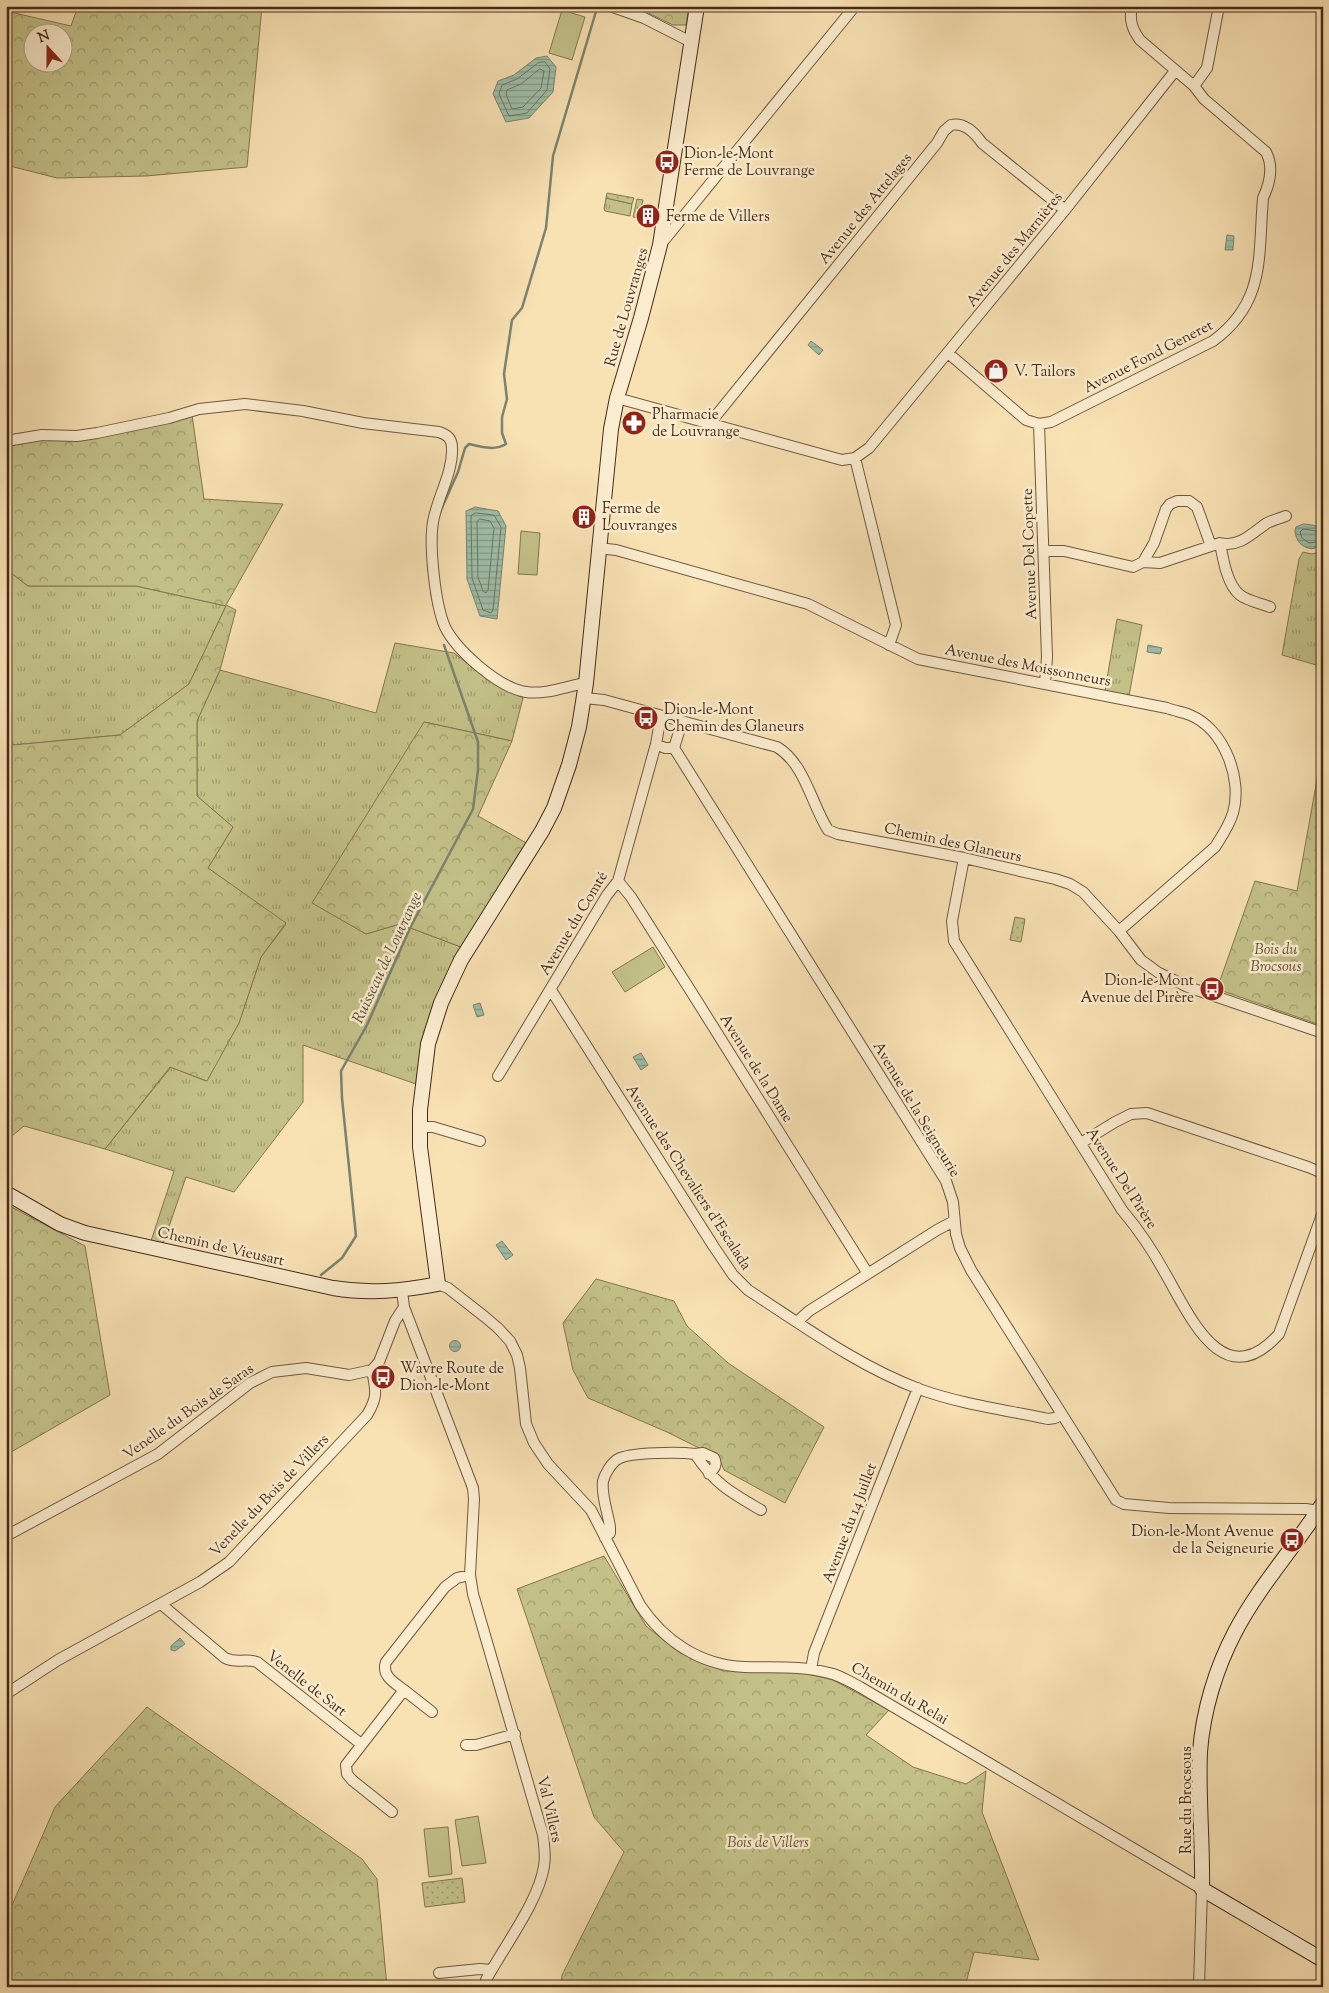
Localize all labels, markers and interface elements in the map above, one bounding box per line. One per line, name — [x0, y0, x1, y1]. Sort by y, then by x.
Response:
north arrow — [22, 22, 72, 72]
text: N — [35, 26, 53, 49]
place label: Dion-le-Mont Ferme de Louvrange — [684, 144, 815, 182]
bus stop icon: Dion-le-Mont Ferme de Louvrange — [654, 149, 680, 175]
street label: Avenue des Attelages — [815, 149, 918, 269]
street label: Avenue des Marnières — [962, 188, 1068, 312]
building icon: Ferme de Villers — [635, 203, 661, 229]
place label: Ferme de Villers — [666, 207, 770, 228]
street label: Rue de Louvranges — [600, 245, 654, 369]
street label: Avenue Fond Generet — [1080, 316, 1217, 399]
shop icon: V. Tailors — [983, 358, 1009, 384]
place label: V. Tailors — [1014, 362, 1075, 383]
place label: Pharmacie de Louvrange — [652, 405, 740, 443]
pharmacy icon: Pharmacie de Louvrange — [621, 410, 647, 436]
street label: Avenue Del Copette — [1018, 488, 1043, 620]
place label: Ferme de Louvranges — [602, 499, 677, 537]
building icon: Ferme de Louvranges — [571, 504, 597, 530]
street label: Avenue des Moissonneurs — [943, 640, 1113, 693]
place label: Dion-le-Mont Chemin des Glaneurs — [664, 700, 804, 738]
bus stop icon: Dion-le-Mont Chemin des Glaneurs — [633, 705, 659, 731]
street label: Chemin des Glaneurs — [882, 819, 1023, 868]
street label: Avenue du Comté — [535, 868, 614, 980]
water label: Ruisseau de Louvrange — [348, 888, 429, 1028]
park label: Bois du Brocsous — [1251, 940, 1301, 978]
place label: Dion-le-Mont Avenue del Pirère — [1080, 971, 1194, 1009]
bus stop icon: Dion-le-Mont Avenue del Pirère — [1199, 976, 1225, 1002]
street label: Avenue de la Dame — [714, 1011, 798, 1127]
street label: Avenue de la Seigneurie — [867, 1038, 965, 1181]
street label: Avenue des Chevaliers d'Escalada — [620, 1081, 756, 1275]
street label: Avenue Del Pirère — [1080, 1124, 1161, 1234]
street label: Chemin de Vieusart — [155, 1223, 286, 1272]
street label: Venelle du Bois de Saras — [119, 1359, 259, 1465]
place label: Wavre Route de Dion-le-Mont — [400, 1359, 504, 1397]
bus stop icon: Wavre Route de Dion-le-Mont — [370, 1364, 396, 1390]
street label: Venelle du Bois de Villers — [206, 1430, 335, 1562]
street label: Avenue du 14 Juillet — [818, 1461, 883, 1587]
place label: Dion-le-Mont Avenue de la Seigneurie — [1131, 1522, 1274, 1560]
bus stop icon: Dion-le-Mont Avenue de la Seigneurie — [1279, 1527, 1305, 1553]
street label: Venelle de Sart — [262, 1646, 351, 1722]
street label: Chemin du Relai — [847, 1658, 952, 1731]
street label: Rue du Brocsous — [1177, 1746, 1198, 1854]
street label: Val Villers — [531, 1774, 566, 1845]
park label: Bois de Villers — [727, 1833, 809, 1854]

